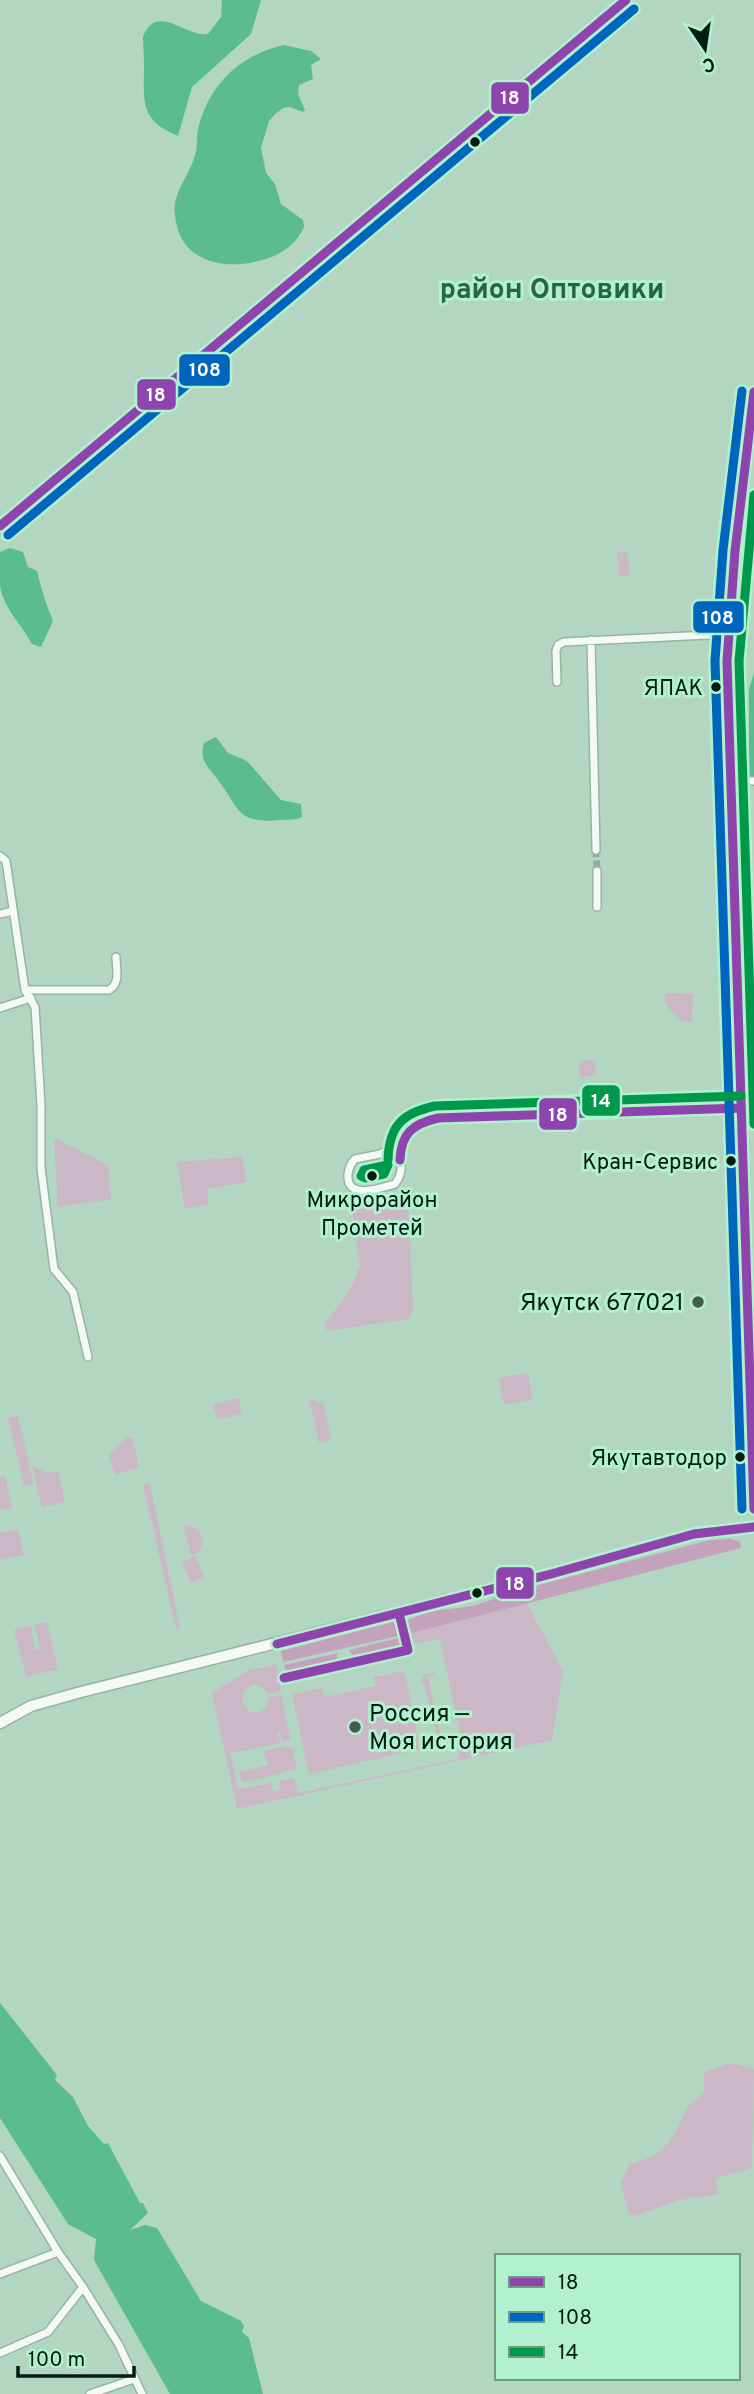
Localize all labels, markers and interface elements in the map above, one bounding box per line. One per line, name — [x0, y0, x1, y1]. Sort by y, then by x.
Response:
north arrow — [670, 14, 740, 84]
text: С — [700, 51, 717, 77]
line badge: 18 — [490, 81, 530, 115]
text: 18 — [500, 87, 520, 111]
unlabelled marker — [468, 135, 482, 149]
district label: район Оптовики — [440, 273, 664, 309]
line badge: 108 — [178, 353, 231, 387]
text: 108 — [189, 359, 221, 383]
line badge: 18 — [136, 378, 177, 411]
text: 18 — [146, 384, 166, 408]
line badge: 108 — [692, 600, 745, 634]
text: 108 — [702, 607, 734, 631]
place label: ЯПАК — [643, 676, 703, 703]
marker: ЯПАК — [709, 680, 723, 694]
line badge: 14 — [581, 1084, 621, 1117]
text: 14 — [591, 1090, 611, 1114]
line badge: 18 — [538, 1097, 578, 1131]
text: 18 — [548, 1104, 568, 1128]
place label: Кран-Сервис — [582, 1150, 718, 1177]
marker: Кран-Сервис — [724, 1154, 738, 1168]
marker: Микрорайон Прометей — [365, 1169, 379, 1183]
place label: Микрорайон Прометей — [306, 1188, 438, 1243]
place label: Якутск 677021 — [519, 1289, 684, 1319]
marker: Якутск 677021 — [690, 1294, 706, 1310]
place label: Якутавтодор — [591, 1446, 727, 1473]
marker: Якутавтодор — [733, 1450, 747, 1464]
line badge: 18 — [495, 1566, 535, 1600]
text: 18 — [505, 1573, 525, 1597]
unlabelled marker — [470, 1586, 484, 1600]
place label: Россия — Моя история — [369, 1700, 513, 1758]
marker: Россия — Моя история — [347, 1719, 363, 1735]
legend — [495, 2254, 740, 2380]
text: 18 — [558, 2270, 579, 2297]
text: 108 — [558, 2305, 592, 2332]
scale bar — [18, 2334, 133, 2378]
text: 14 — [558, 2340, 578, 2367]
text: 100 m — [28, 2347, 85, 2374]

